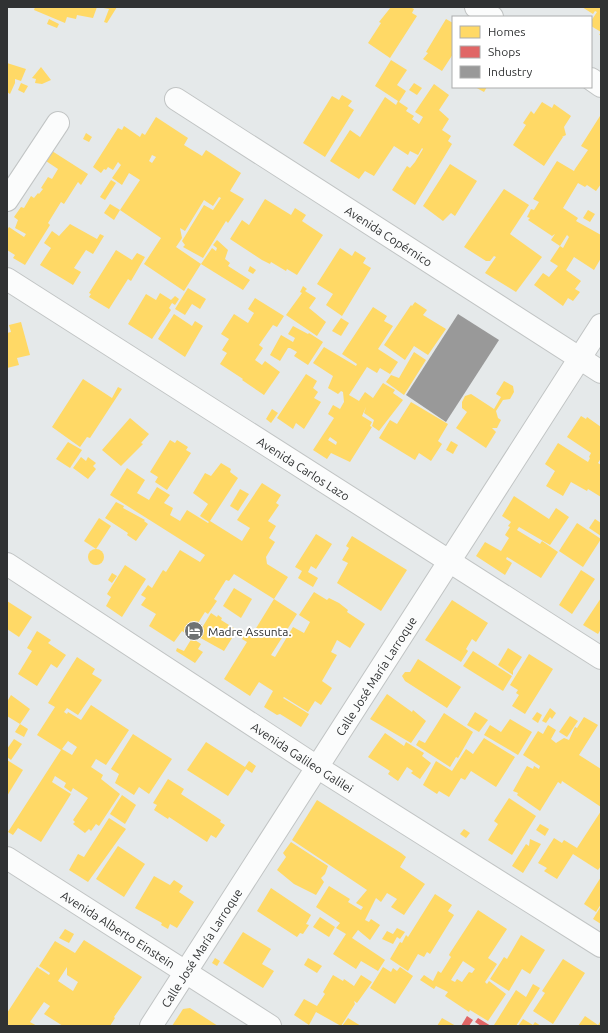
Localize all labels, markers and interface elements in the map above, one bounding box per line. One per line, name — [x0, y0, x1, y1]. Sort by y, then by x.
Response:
legend — [452, 16, 592, 88]
text: Homes — [488, 25, 526, 38]
text: Shops — [488, 45, 520, 58]
text: Industry — [488, 65, 533, 78]
street label: Avenida Copérnico — [343, 203, 435, 268]
street label: Avenida Carlos Lazo — [255, 434, 352, 503]
street label: Calle José María Larroque — [333, 614, 419, 738]
hotel icon: Madre Assunta. — [183, 620, 205, 642]
place label: Madre Assunta. — [208, 625, 291, 638]
street label: Avenida Galileo Galilei — [249, 719, 356, 795]
street label: Calle José María Larroque — [158, 886, 244, 1010]
street label: Avenida Alberto Einstein — [59, 888, 178, 970]

